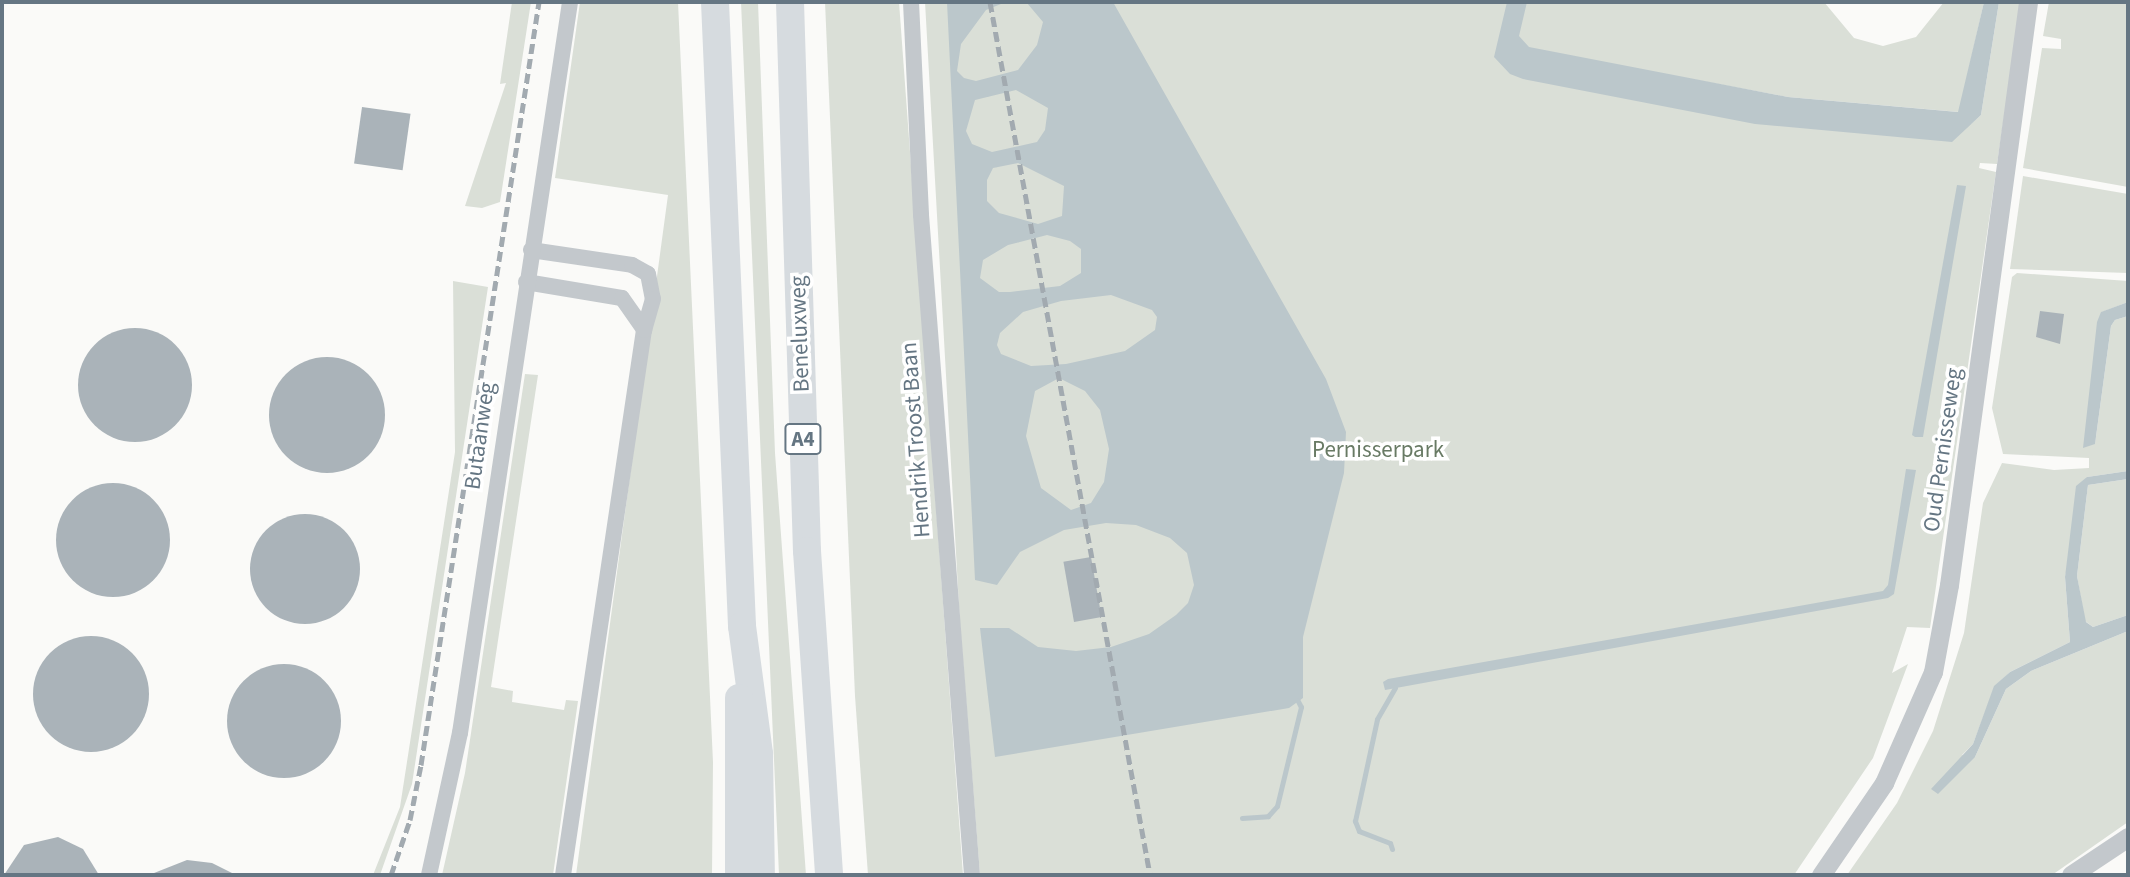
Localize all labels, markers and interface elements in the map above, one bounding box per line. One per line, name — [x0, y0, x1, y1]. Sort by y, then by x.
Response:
street label: Beneluxweg — [784, 275, 816, 393]
street label: Hendrik Troost Baan — [895, 341, 937, 539]
street label: Oud Pernisseweg — [1918, 366, 1968, 534]
street label: Butaanweg — [459, 380, 501, 492]
road number: A4 — [784, 422, 822, 457]
park label: Pernisserpark — [1312, 436, 1444, 464]

